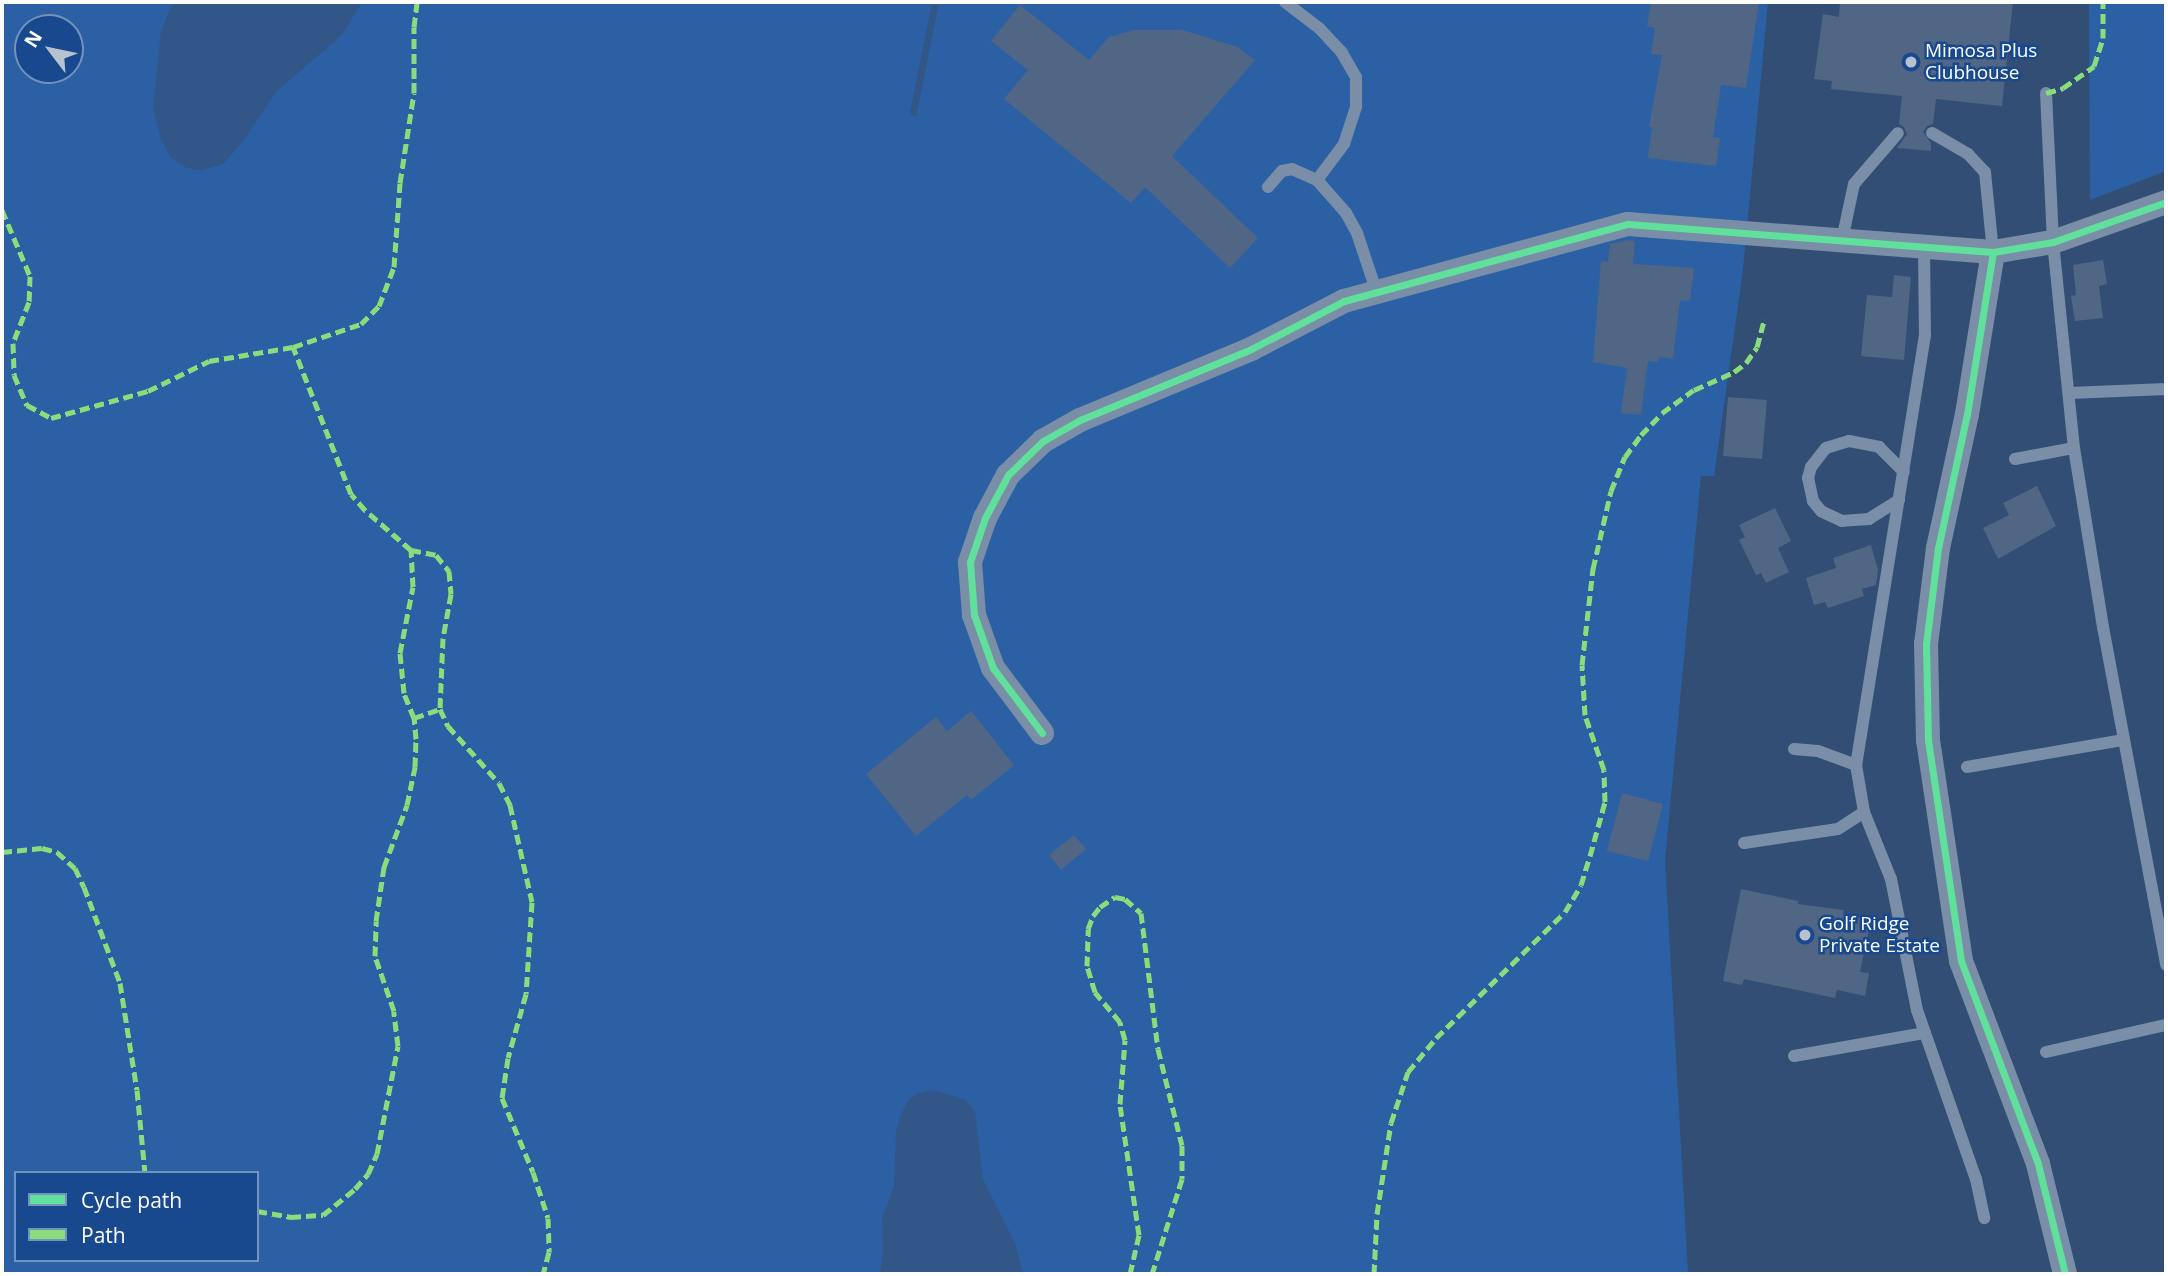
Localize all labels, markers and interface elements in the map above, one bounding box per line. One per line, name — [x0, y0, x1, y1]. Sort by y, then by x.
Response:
north arrow — [14, 14, 84, 84]
text: N — [18, 25, 48, 52]
place label: Mimosa Plus Clubhouse — [1925, 40, 2037, 84]
marker: Mimosa Plus Clubhouse — [1903, 54, 1919, 70]
place label: Golf Ridge Private Estate — [1819, 913, 1940, 957]
marker: Golf Ridge Private Estate — [1797, 927, 1813, 943]
legend — [14, 1171, 259, 1262]
text: Cycle path — [81, 1186, 182, 1214]
text: Path — [81, 1221, 126, 1249]

